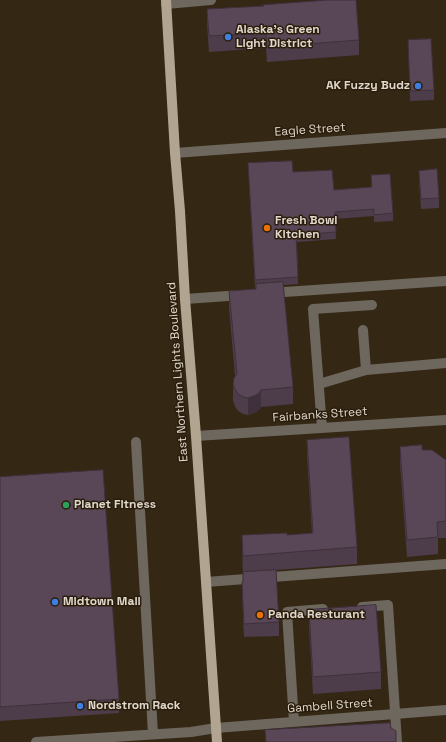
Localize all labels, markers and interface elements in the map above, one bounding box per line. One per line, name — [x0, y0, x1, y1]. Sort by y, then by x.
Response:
place label: Alaska's Green Light District — [236, 23, 320, 51]
marker: Alaska's Green Light District — [223, 32, 233, 42]
place label: AK Fuzzy Budz — [326, 79, 410, 93]
marker: AK Fuzzy Budz — [413, 81, 423, 91]
street label: Eagle Street — [274, 120, 346, 140]
place label: Fresh Bowl Kitchen — [275, 214, 337, 242]
marker: Fresh Bowl Kitchen — [262, 223, 272, 233]
street label: East Northern Lights Boulevard — [165, 282, 191, 462]
street label: Fairbanks Street — [272, 404, 368, 426]
place label: Planet Fitness — [74, 498, 156, 512]
marker: Planet Fitness — [61, 500, 71, 510]
place label: Midtown Mall — [63, 595, 141, 609]
marker: Midtown Mall — [50, 597, 60, 607]
place label: Panda Resturant — [268, 608, 365, 622]
marker: Panda Resturant — [255, 610, 265, 620]
street label: Gambell Street — [287, 696, 373, 716]
place label: Nordstrom Rack — [88, 699, 181, 713]
marker: Nordstrom Rack — [75, 701, 85, 711]

